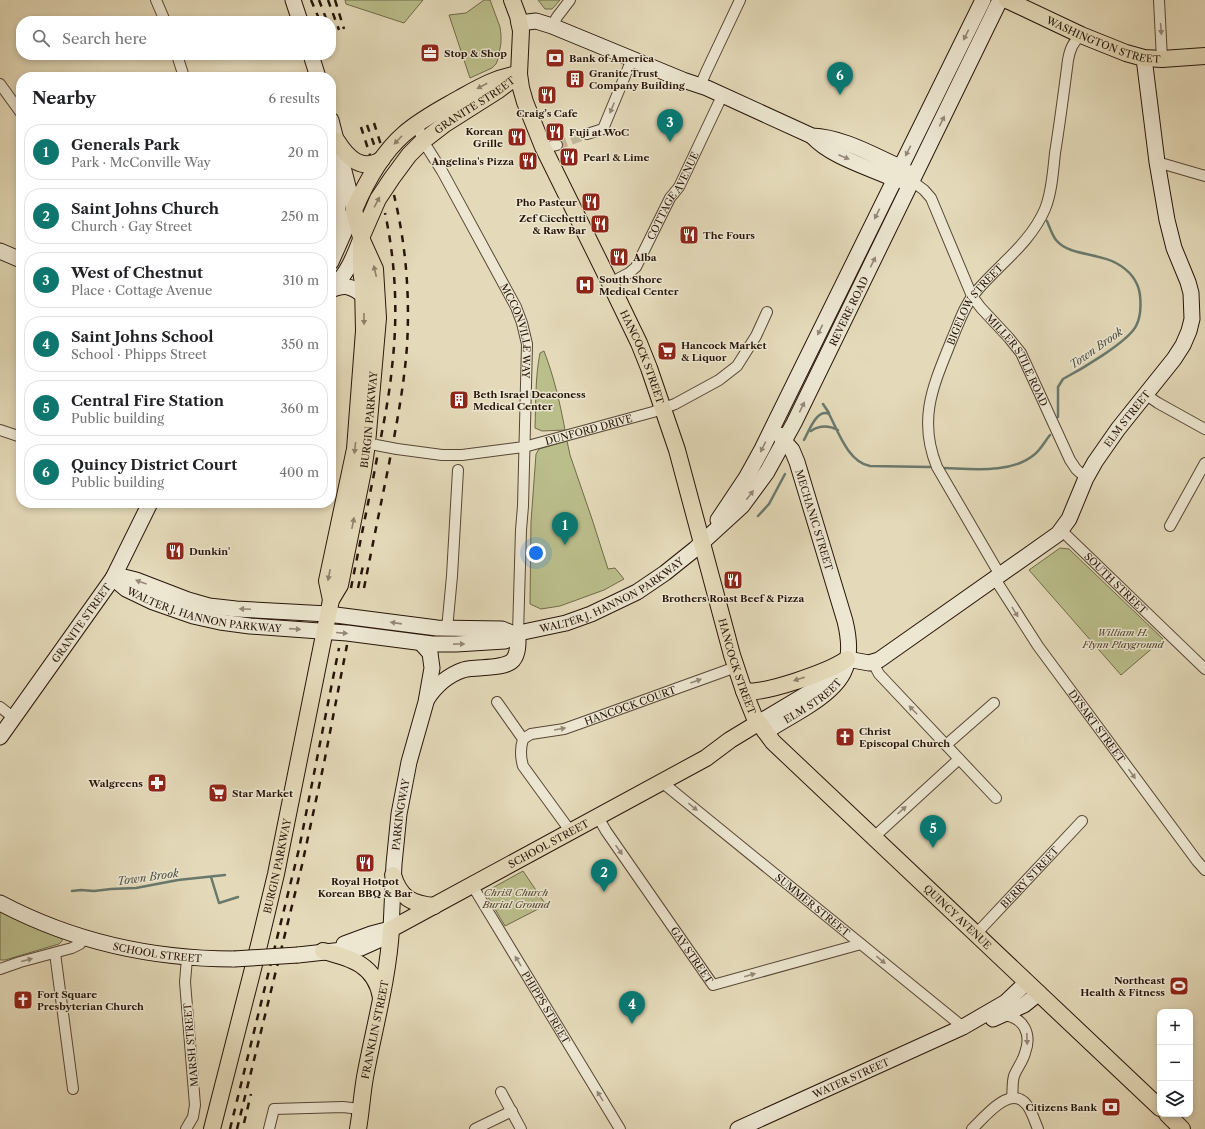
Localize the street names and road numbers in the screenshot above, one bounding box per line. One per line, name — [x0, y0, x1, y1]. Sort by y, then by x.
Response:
street label: WASHINGTON STREET — [1044, 13, 1161, 65]
street label: GRANITE STREET — [432, 73, 518, 136]
street label: COTTAGE AVENUE — [644, 149, 701, 242]
street label: BIGELOW STREET — [944, 260, 1006, 347]
street label: REVERE ROAD — [826, 274, 871, 348]
street label: MCCONVILLE WAY — [498, 281, 534, 380]
street label: HANCOCK STREET — [617, 308, 667, 406]
street label: MILLER STILE ROAD — [983, 311, 1051, 408]
street label: BURGIN PARKWAY — [357, 370, 380, 469]
street label: ELM STREET — [1101, 387, 1153, 449]
street label: DUNFORD DRIVE — [544, 411, 634, 447]
street label: MECHANIC STREET — [792, 468, 836, 573]
street label: SOUTH STREET — [1082, 550, 1151, 617]
street label: WALTER J. HANNON PARKWAY — [537, 554, 687, 635]
street label: GRANITE STREET — [49, 580, 114, 665]
street label: WALTER J. HANNON PARKWAY — [124, 584, 283, 635]
street label: HANCOCK STREET — [716, 617, 759, 717]
street label: ELM STREET — [781, 675, 845, 726]
street label: HANCOCK COURT — [582, 683, 678, 728]
street label: DYSART STREET — [1066, 687, 1128, 765]
street label: PARKINGWAY — [389, 777, 412, 851]
street label: BURGIN PARKWAY — [260, 816, 294, 915]
street label: SCHOOL STREET — [506, 816, 591, 871]
street label: BERRY STREET — [997, 843, 1062, 911]
street label: SUMMER STREET — [773, 871, 853, 939]
street label: QUINCY AVENUE — [921, 882, 994, 952]
street label: GAY STREET — [668, 924, 717, 986]
street label: SCHOOL STREET — [112, 939, 203, 965]
street label: PHIPPS STREET — [519, 968, 573, 1046]
street label: FRANKLIN STREET — [358, 978, 391, 1080]
street label: MARSH STREET — [181, 1002, 201, 1087]
street label: WATER STREET — [810, 1055, 892, 1101]

